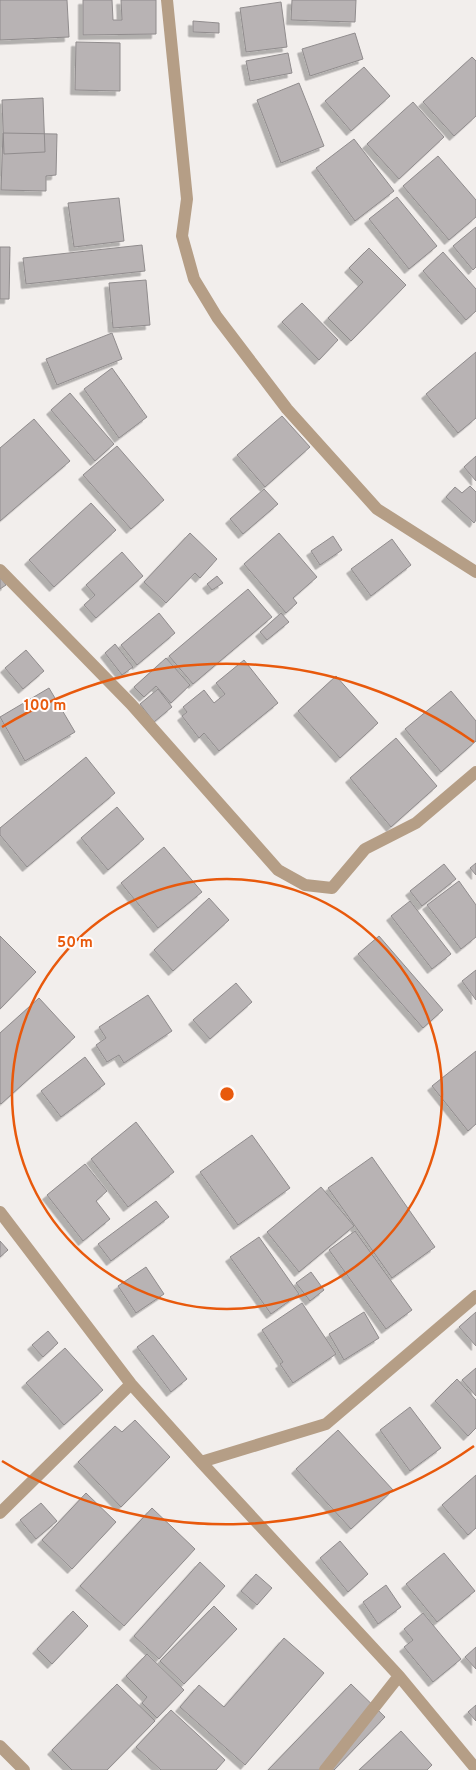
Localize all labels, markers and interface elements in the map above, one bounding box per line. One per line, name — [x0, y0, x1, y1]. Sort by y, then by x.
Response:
text: 100 m — [24, 697, 66, 716]
text: 50 m — [57, 934, 93, 953]
centre of rings — [218, 1085, 236, 1103]

